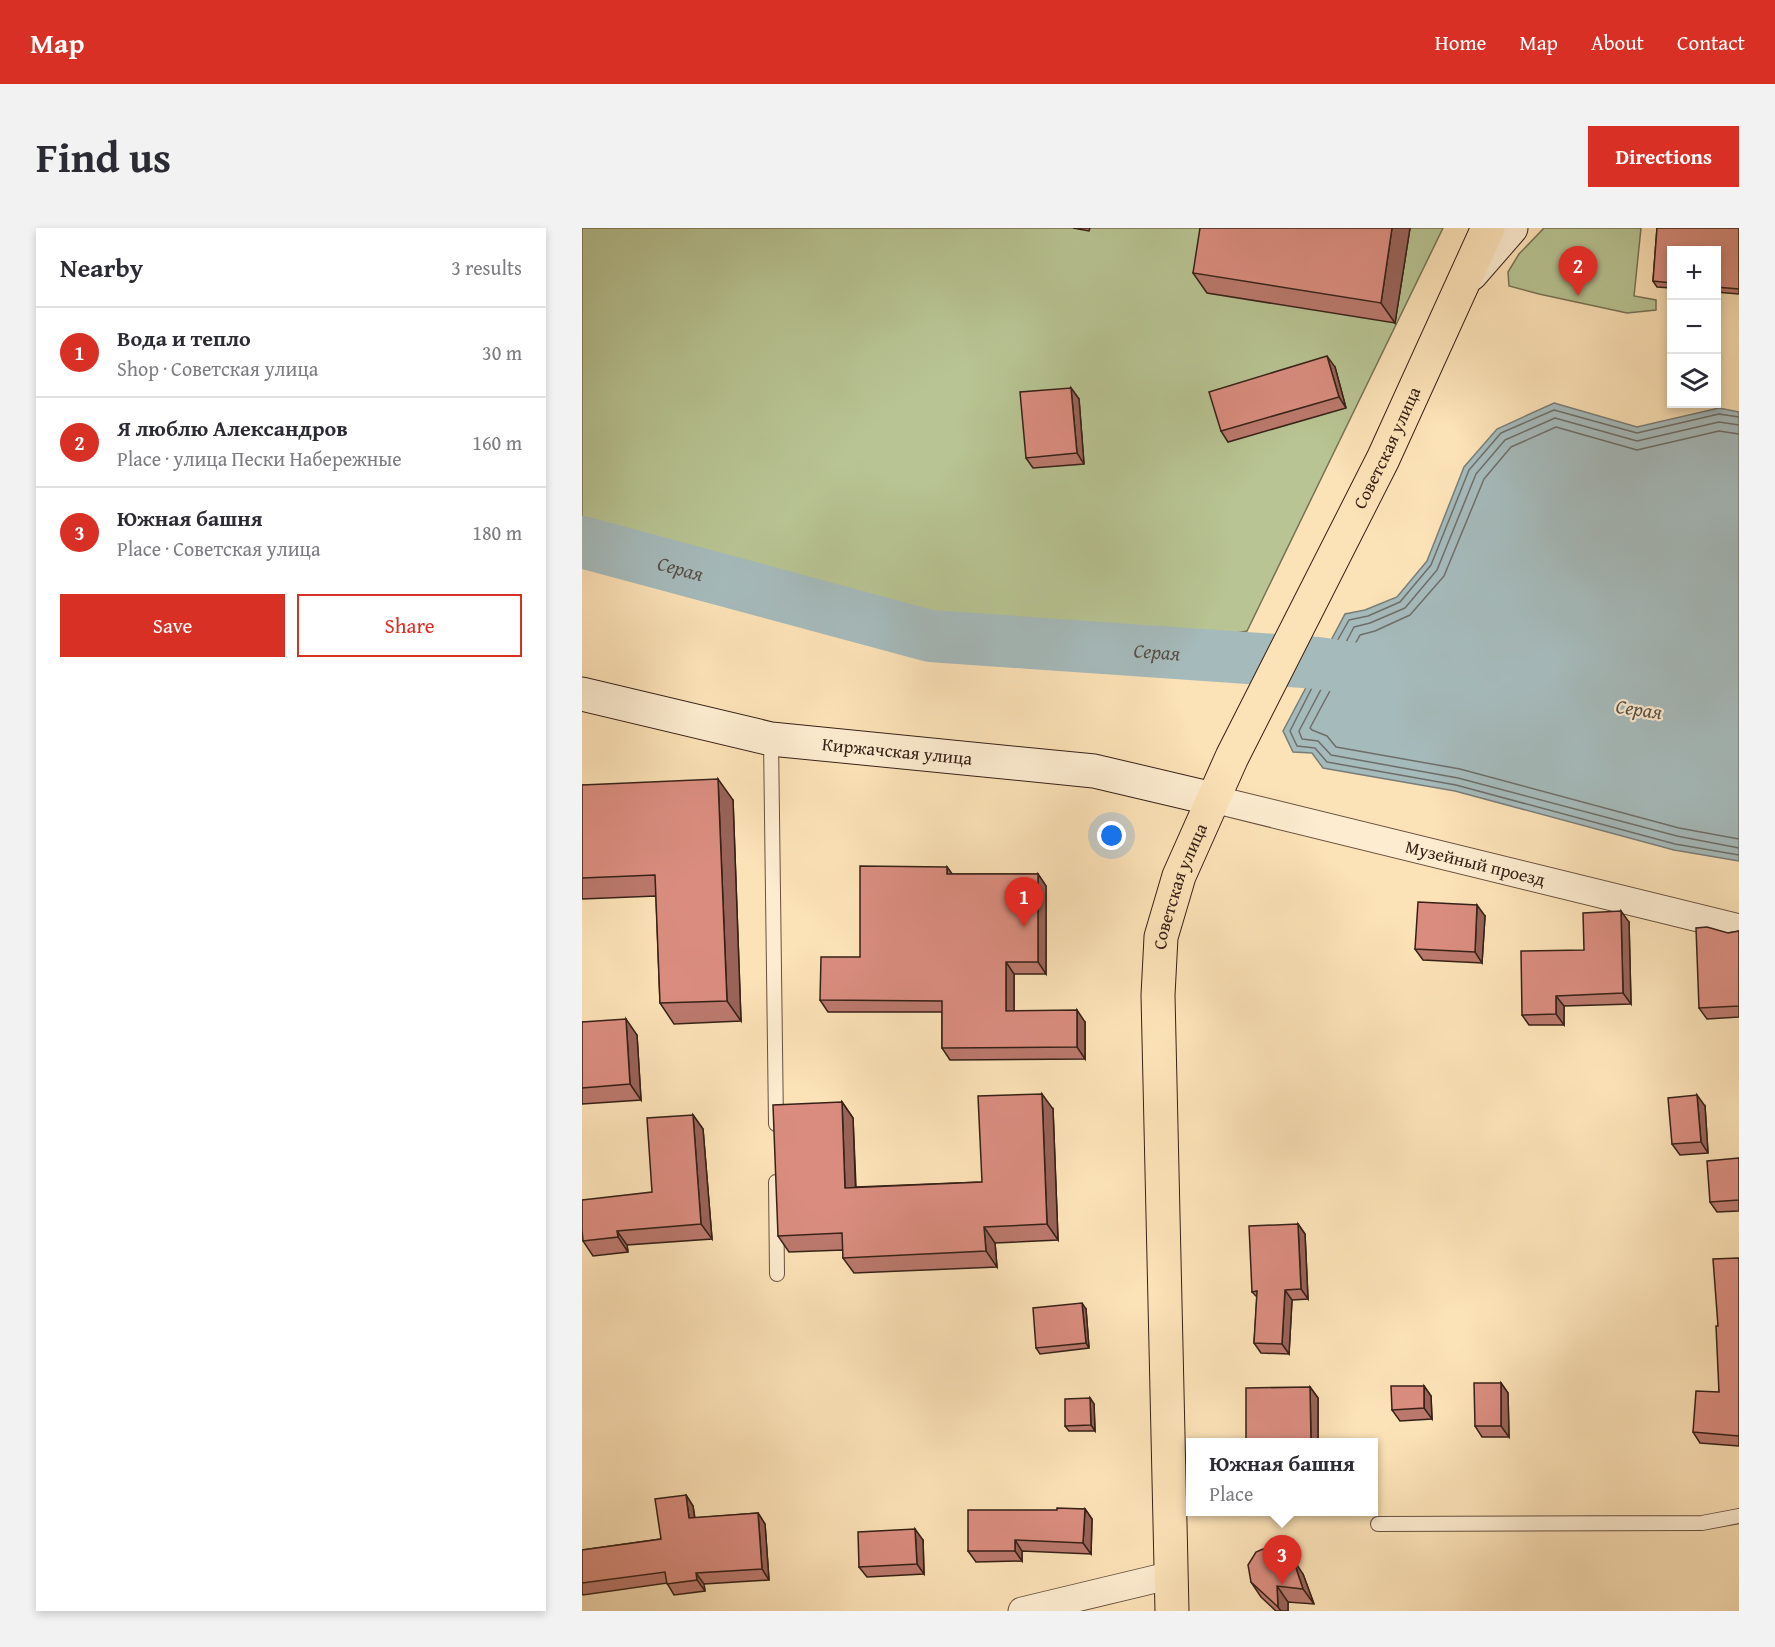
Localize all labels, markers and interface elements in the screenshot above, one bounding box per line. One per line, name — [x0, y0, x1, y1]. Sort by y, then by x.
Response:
text: Map — [30, 22, 84, 63]
text: Home — [1435, 27, 1486, 58]
text: Map — [1519, 27, 1558, 58]
text: About — [1591, 27, 1644, 58]
text: Contact — [1677, 27, 1745, 58]
text: Find us — [36, 126, 171, 187]
button: Directions — [1588, 126, 1739, 187]
map controls — [1667, 246, 1721, 408]
button: + — [1667, 246, 1721, 300]
pin: 2 — [1558, 247, 1598, 296]
text: Nearby — [60, 248, 143, 287]
text: 3 results — [451, 253, 522, 282]
button: − — [1667, 300, 1721, 354]
text: Вода и тепло — [117, 322, 251, 354]
text: 1 — [74, 338, 85, 367]
text: 30 m — [482, 338, 522, 367]
text: Shop · Советская улица — [117, 354, 318, 383]
button: layers — [1667, 354, 1721, 408]
street label: Советская улица — [1346, 382, 1427, 513]
text: Я люблю Александров — [117, 412, 348, 444]
text: 2 — [74, 428, 85, 457]
text: 160 m — [472, 428, 522, 457]
text: Place · улица Пески Набережные — [117, 444, 402, 473]
text: Южная башня — [117, 502, 263, 534]
text: 3 — [74, 518, 85, 547]
text: 180 m — [472, 518, 522, 547]
text: Place · Советская улица — [117, 534, 320, 563]
water label: Серая — [654, 548, 707, 588]
button: Save — [60, 594, 285, 657]
button: Share — [297, 594, 522, 657]
water label: Серая — [1133, 635, 1181, 667]
water label: Серая — [1614, 691, 1664, 726]
street label: Киржачская улица — [821, 730, 974, 772]
street label: Советская улица — [1146, 818, 1214, 950]
your location — [1097, 821, 1126, 850]
street label: Музейный проезд — [1403, 833, 1548, 893]
pin: 1 — [1004, 878, 1044, 927]
popup — [1186, 1438, 1378, 1516]
text: Южная башня — [1209, 1447, 1355, 1479]
text: Place — [1209, 1479, 1253, 1508]
pin: 3 — [1262, 1536, 1302, 1585]

